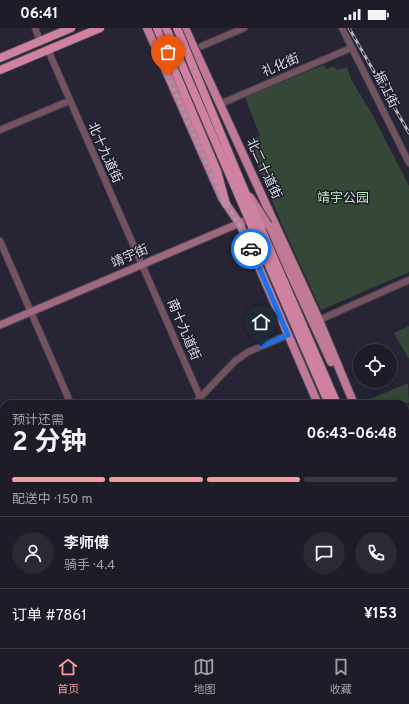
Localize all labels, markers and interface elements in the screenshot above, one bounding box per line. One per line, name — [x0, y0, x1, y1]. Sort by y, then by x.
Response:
text: 06:41 — [20, 5, 58, 24]
pin — [151, 35, 185, 76]
icon: bag — [157, 41, 179, 63]
street label: 礼化街 — [260, 50, 302, 81]
street label: 振江街 — [369, 69, 401, 111]
street label: 北十九道街 — [83, 120, 125, 186]
street label: 北二十道街 — [242, 136, 285, 202]
park label: 靖宇公园 — [317, 190, 369, 207]
courier — [231, 229, 271, 269]
icon: car — [240, 238, 262, 260]
street label: 靖宇街 — [109, 241, 151, 272]
street label: 南十九道街 — [163, 297, 203, 363]
pin — [244, 305, 278, 346]
icon: home — [250, 311, 272, 333]
map controls — [353, 344, 397, 388]
button: locate — [353, 344, 397, 388]
text: 预计还需 — [12, 413, 64, 429]
text: 06:43–06:48 — [306, 425, 397, 444]
text: 2 分钟 — [12, 427, 86, 460]
text: 配送中 · 150 m — [12, 492, 92, 508]
button: person — [12, 532, 54, 574]
button: chat — [303, 532, 345, 574]
button: phone — [355, 532, 397, 574]
text: 李师傅 — [64, 535, 109, 554]
text: 骑手 · 4.4 — [64, 558, 115, 574]
text: ¥153 — [364, 605, 397, 624]
text: 订单 #7861 — [12, 607, 87, 626]
tab: 首页 — [57, 656, 79, 697]
tab: 地图 — [193, 656, 215, 697]
tab: 收藏 — [330, 656, 352, 697]

